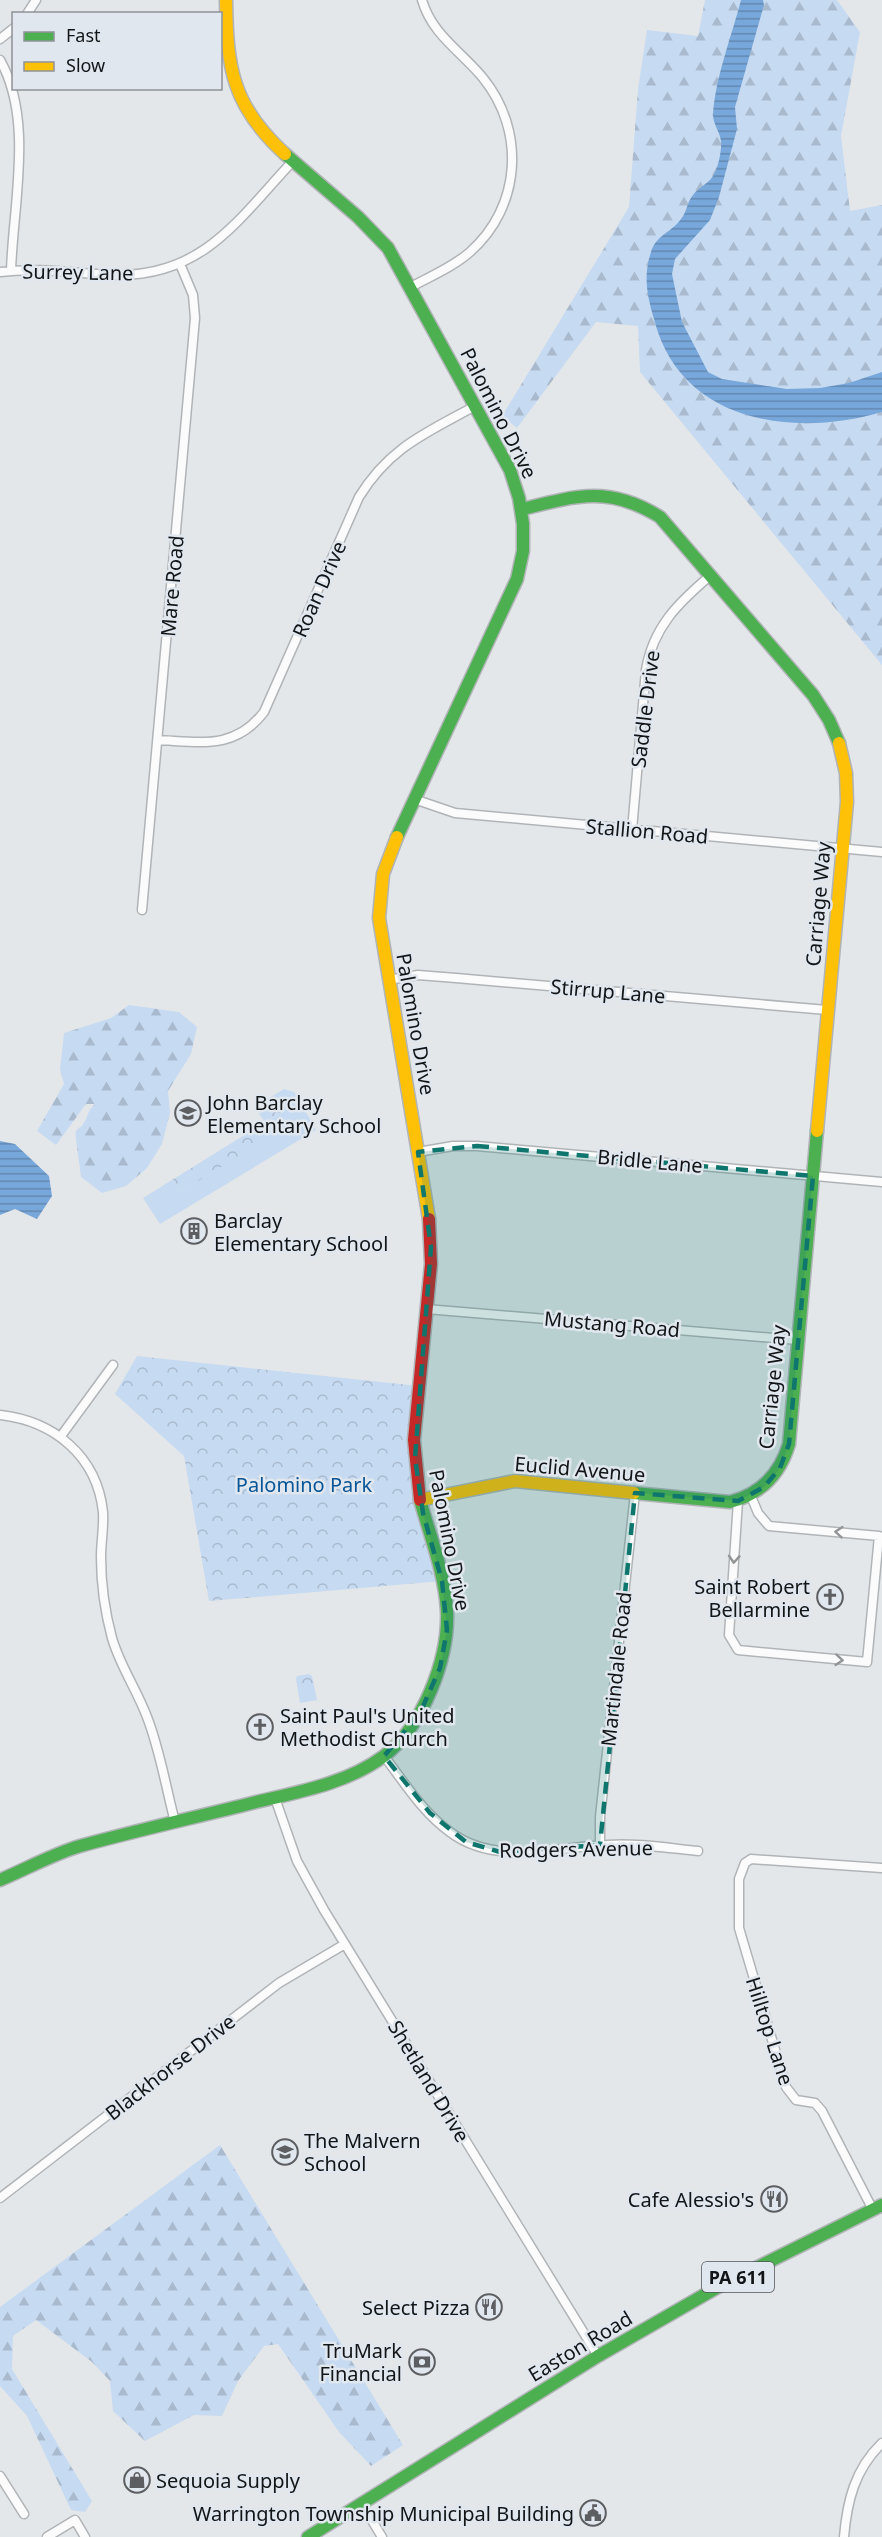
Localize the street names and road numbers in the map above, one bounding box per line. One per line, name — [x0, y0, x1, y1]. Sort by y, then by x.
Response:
street label: Surrey Lane — [22, 258, 134, 286]
street label: Palomino Drive — [454, 343, 544, 483]
street label: Mare Road — [154, 534, 190, 638]
street label: Roan Drive — [286, 537, 352, 641]
street label: Saddle Drive — [624, 649, 666, 769]
street label: Stallion Road — [585, 812, 709, 850]
street label: Carriage Way — [799, 840, 837, 968]
street label: Palomino Drive — [390, 951, 442, 1097]
street label: Stirrup Lane — [549, 973, 667, 1009]
street label: Bridle Lane — [596, 1143, 704, 1179]
street label: Mustang Road — [543, 1305, 681, 1343]
street label: Carriage Way — [752, 1323, 792, 1451]
street label: Euclid Avenue — [514, 1450, 646, 1488]
street label: Palomino Drive — [423, 1467, 477, 1613]
street label: Martindale Road — [594, 1590, 638, 1748]
street label: Rodgers Avenue — [499, 1834, 653, 1864]
street label: Hilltop Lane — [740, 1973, 800, 2089]
street label: Blackhorse Drive — [99, 2008, 241, 2126]
street label: Shetland Drive — [382, 2015, 476, 2147]
road number: PA 611 — [702, 2262, 774, 2292]
street label: Easton Road — [523, 2304, 637, 2388]

